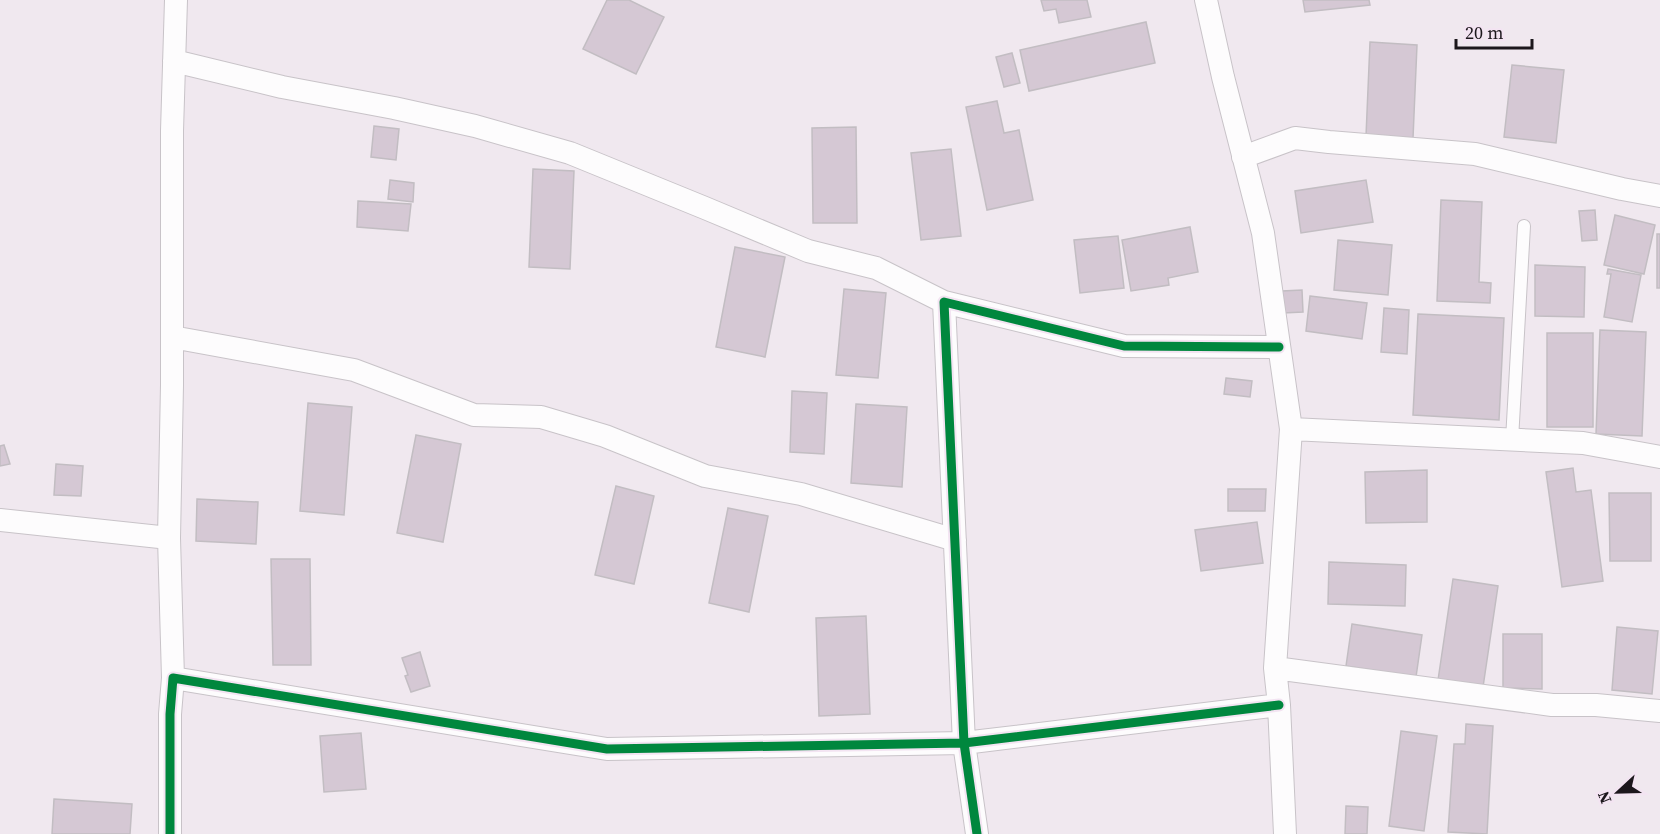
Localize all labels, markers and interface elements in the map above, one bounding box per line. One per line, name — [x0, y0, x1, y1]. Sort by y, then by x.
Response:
scale bar — [1456, 12, 1532, 50]
text: 20 m — [1465, 20, 1503, 45]
north arrow — [1588, 762, 1648, 822]
text: N — [1592, 788, 1616, 807]

